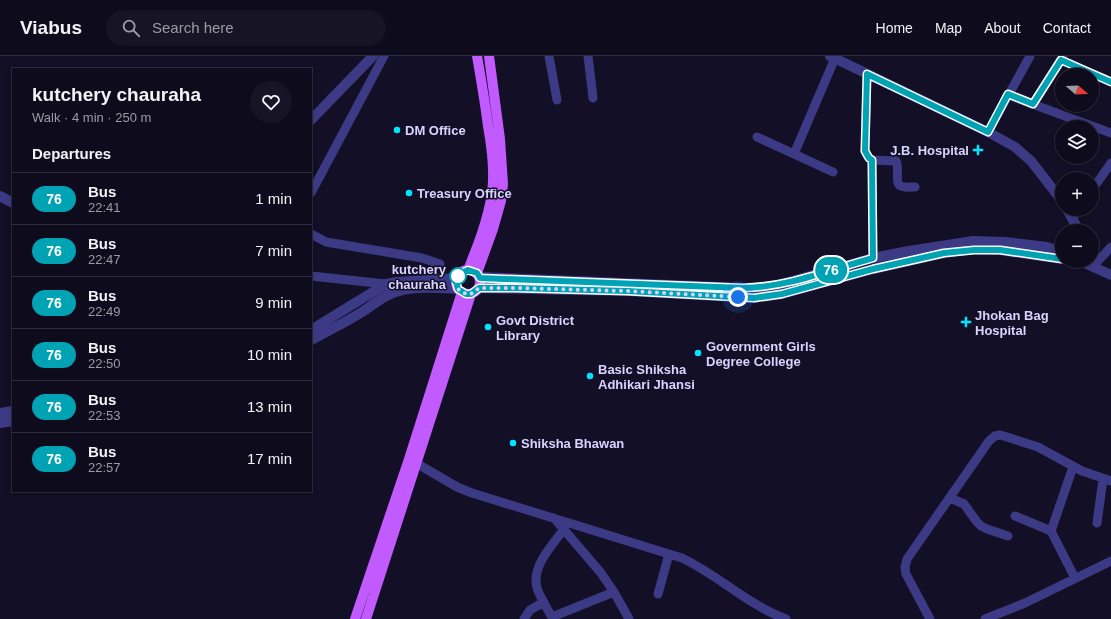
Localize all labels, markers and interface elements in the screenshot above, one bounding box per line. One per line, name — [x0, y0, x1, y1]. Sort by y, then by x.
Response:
search box — [106, 10, 386, 46]
text: Viabus — [20, 17, 82, 38]
icon: search — [120, 17, 142, 39]
text: Search here — [152, 19, 234, 36]
text: Home — [876, 20, 913, 36]
text: Map — [935, 20, 962, 36]
text: About — [984, 20, 1021, 36]
text: Contact — [1043, 20, 1091, 36]
north arrow — [1055, 68, 1099, 112]
map controls — [1055, 68, 1099, 268]
button: heart — [250, 81, 292, 123]
text: kutchery chauraha — [32, 84, 201, 105]
text: Walk · 4 min · 250 m — [32, 110, 151, 125]
button: layers — [1055, 120, 1099, 164]
place label: DM Office — [405, 123, 466, 138]
marker: DM Office — [392, 125, 402, 135]
place label: J.B. Hospital — [890, 143, 969, 158]
marker: J.B. Hospital — [972, 144, 984, 156]
text: Departures — [32, 145, 111, 162]
button: + — [1055, 172, 1099, 216]
text: Bus — [88, 183, 116, 200]
place label: Treasury Office — [417, 186, 512, 201]
marker: Treasury Office — [404, 188, 414, 198]
text: 1 min — [255, 190, 292, 207]
text: 76 — [46, 191, 62, 207]
text: 22:41 — [88, 200, 121, 215]
button: − — [1055, 224, 1099, 268]
text: Bus — [88, 235, 116, 252]
text: 7 min — [255, 242, 292, 259]
text: 76 — [46, 243, 62, 259]
text: 22:47 — [88, 252, 121, 267]
line badge: 76 — [813, 257, 849, 283]
place label: kutchery chauraha — [388, 262, 447, 292]
text: 76 — [823, 262, 839, 278]
marker: kutchery chauraha — [449, 267, 467, 285]
text: Bus — [88, 287, 116, 304]
your location — [728, 287, 748, 307]
text: 9 min — [255, 294, 292, 311]
text: 76 — [46, 295, 62, 311]
text: 22:49 — [88, 304, 121, 319]
place label: Jhokan Bag Hospital — [975, 308, 1049, 338]
place label: Govt District Library — [496, 313, 575, 343]
marker: Jhokan Bag Hospital — [960, 316, 972, 328]
marker: Govt District Library — [483, 322, 493, 332]
text: Bus — [88, 339, 116, 356]
place label: Government Girls Degree College — [706, 339, 816, 369]
text: 10 min — [247, 346, 292, 363]
text: 76 — [46, 347, 62, 363]
marker: Government Girls Degree College — [693, 348, 703, 358]
text: 22:50 — [88, 356, 121, 371]
place label: Basic Shiksha Adhikari Jhansi — [598, 362, 695, 392]
marker: Basic Shiksha Adhikari Jhansi — [585, 371, 595, 381]
text: Bus — [88, 391, 116, 408]
text: 13 min — [247, 398, 292, 415]
text: 76 — [46, 399, 62, 415]
text: 22:53 — [88, 408, 121, 423]
place label: Shiksha Bhawan — [521, 436, 624, 451]
marker: Shiksha Bhawan — [508, 438, 518, 448]
text: Bus — [88, 443, 116, 460]
text: 17 min — [247, 450, 292, 467]
text: 76 — [46, 451, 62, 467]
text: 22:57 — [88, 460, 121, 475]

